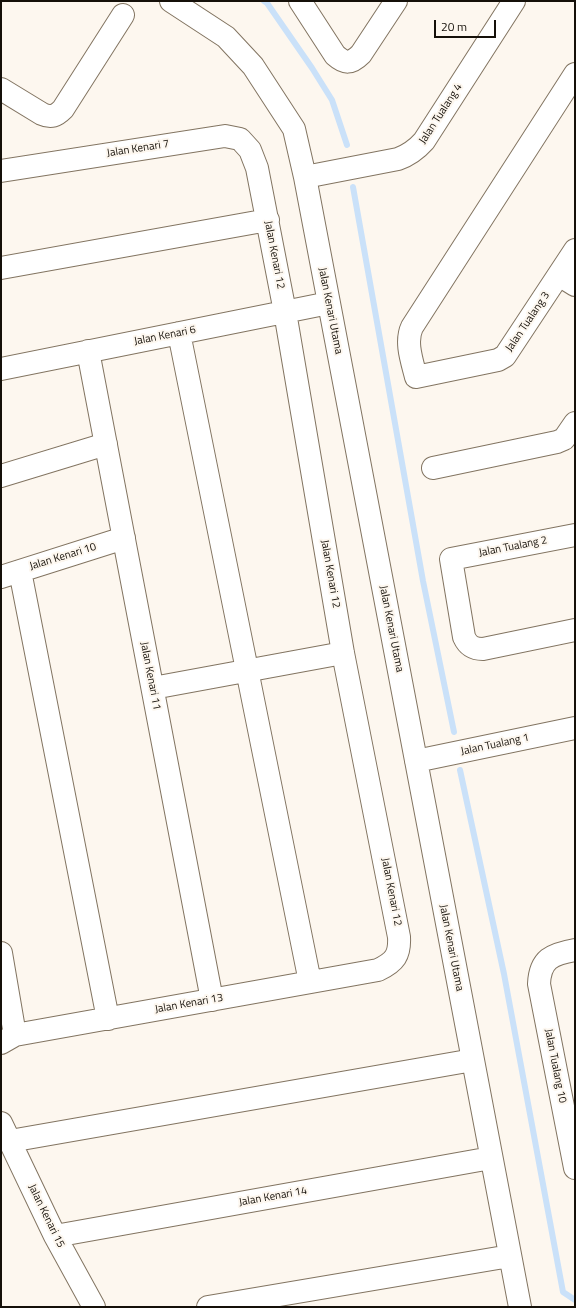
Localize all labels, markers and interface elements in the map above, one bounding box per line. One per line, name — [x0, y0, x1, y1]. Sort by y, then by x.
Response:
scale bar — [436, 12, 498, 38]
text: 20 m — [441, 17, 467, 36]
street label: Jalan Tualang 4 — [417, 81, 465, 147]
street label: Jalan Kenari 7 — [106, 138, 170, 160]
street label: Jalan Kenari 12 — [261, 220, 287, 290]
street label: Jalan Kenari Utama — [315, 267, 345, 355]
street label: Jalan Tualang 3 — [503, 290, 553, 354]
street label: Jalan Kenari 6 — [133, 324, 197, 348]
street label: Jalan Tualang 2 — [478, 534, 548, 560]
street label: Jalan Kenari 12 — [318, 539, 342, 609]
street label: Jalan Kenari 10 — [28, 541, 98, 573]
street label: Jalan Kenari Utama — [376, 585, 406, 673]
street label: Jalan Kenari 11 — [137, 641, 163, 711]
street label: Jalan Tualang 1 — [460, 731, 530, 759]
street label: Jalan Kenari 12 — [378, 857, 404, 927]
street label: Jalan Kenari Utama — [436, 904, 466, 992]
street label: Jalan Kenari 13 — [154, 992, 224, 1016]
street label: Jalan Tualang 10 — [541, 1028, 569, 1104]
street label: Jalan Kenari 15 — [25, 1182, 67, 1250]
street label: Jalan Kenari 14 — [238, 1185, 308, 1209]

